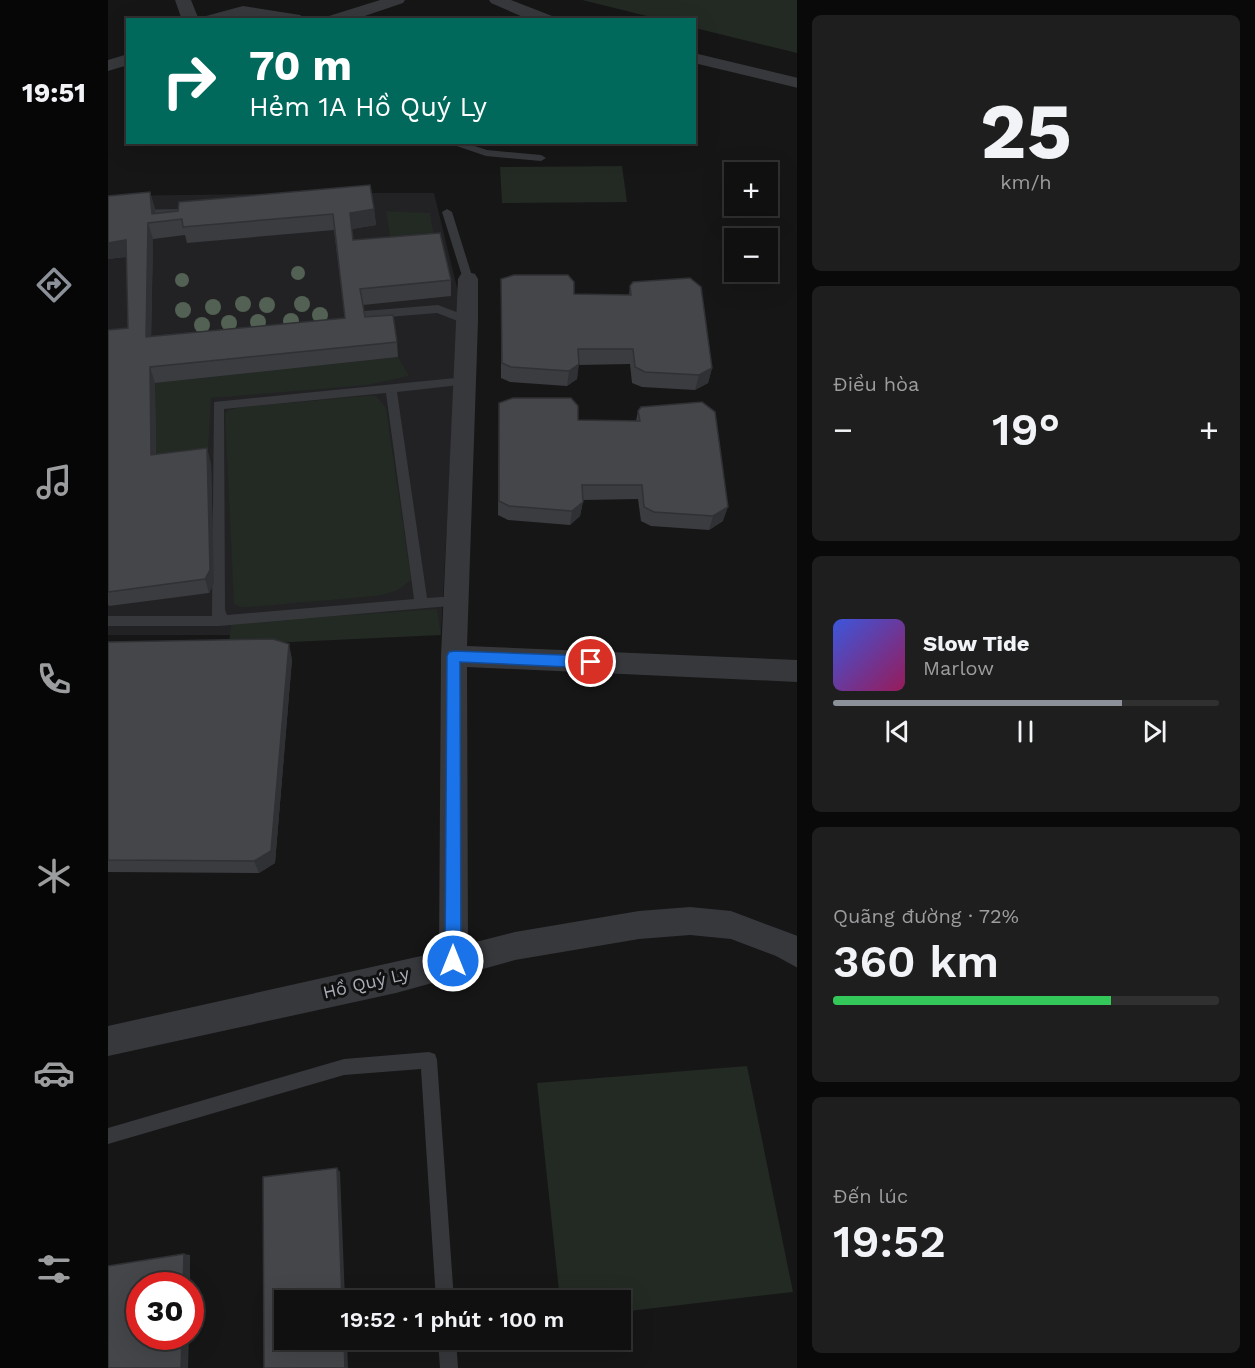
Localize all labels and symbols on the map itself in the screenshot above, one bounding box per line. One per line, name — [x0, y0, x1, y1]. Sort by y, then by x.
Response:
pin — [565, 636, 616, 687]
position arrow — [421, 929, 485, 993]
street label: Hồ Quý Ly — [321, 962, 412, 1003]
speed limit sign: 30 — [126, 1272, 204, 1350]

